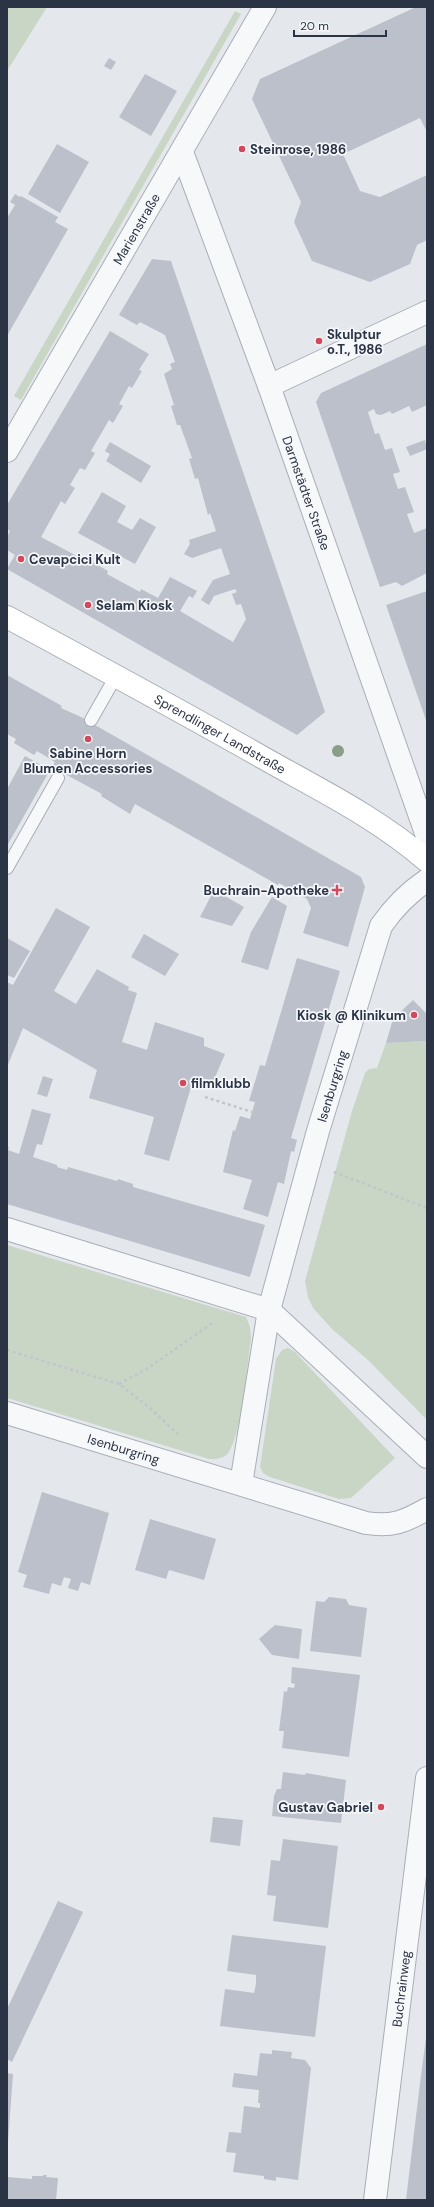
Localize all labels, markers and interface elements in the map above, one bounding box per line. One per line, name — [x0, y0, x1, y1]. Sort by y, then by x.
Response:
scale bar — [294, 12, 386, 38]
text: 20 m — [300, 18, 329, 34]
place label: Steinrose, 1986 — [250, 141, 346, 158]
marker: Steinrose, 1986 — [237, 144, 247, 154]
street label: Marienstraße — [109, 190, 164, 268]
place label: Skulptur o.T., 1986 — [327, 326, 383, 358]
marker: Skulptur o.T., 1986 — [314, 336, 324, 346]
street label: Darmstädter Straße — [278, 434, 334, 553]
place label: Cevapcici Kult — [29, 551, 121, 568]
marker: Cevapcici Kult — [16, 554, 26, 564]
place label: Selam Kiosk — [96, 597, 173, 614]
marker: Selam Kiosk — [83, 600, 93, 610]
street label: Sprendlinger Landstraße — [151, 691, 289, 778]
marker: Sabine Horn Blumen Accessories — [83, 734, 93, 744]
place label: Sabine Horn Blumen Accessories — [24, 745, 152, 777]
place label: Buchrain-Apotheke — [203, 882, 329, 899]
marker: Buchrain-Apotheke — [332, 885, 342, 895]
place label: Kiosk @ Klinikum — [297, 1007, 406, 1024]
marker: Kiosk @ Klinikum — [409, 1010, 419, 1020]
street label: Isenburgring — [313, 1048, 351, 1124]
place label: filmklubb — [191, 1075, 251, 1092]
marker: filmklubb — [178, 1078, 188, 1088]
street label: Isenburgring — [85, 1430, 162, 1468]
place label: Gustav Gabriel — [278, 1799, 373, 1816]
marker: Gustav Gabriel — [376, 1802, 386, 1812]
street label: Buchrainweg — [388, 1949, 415, 2028]

